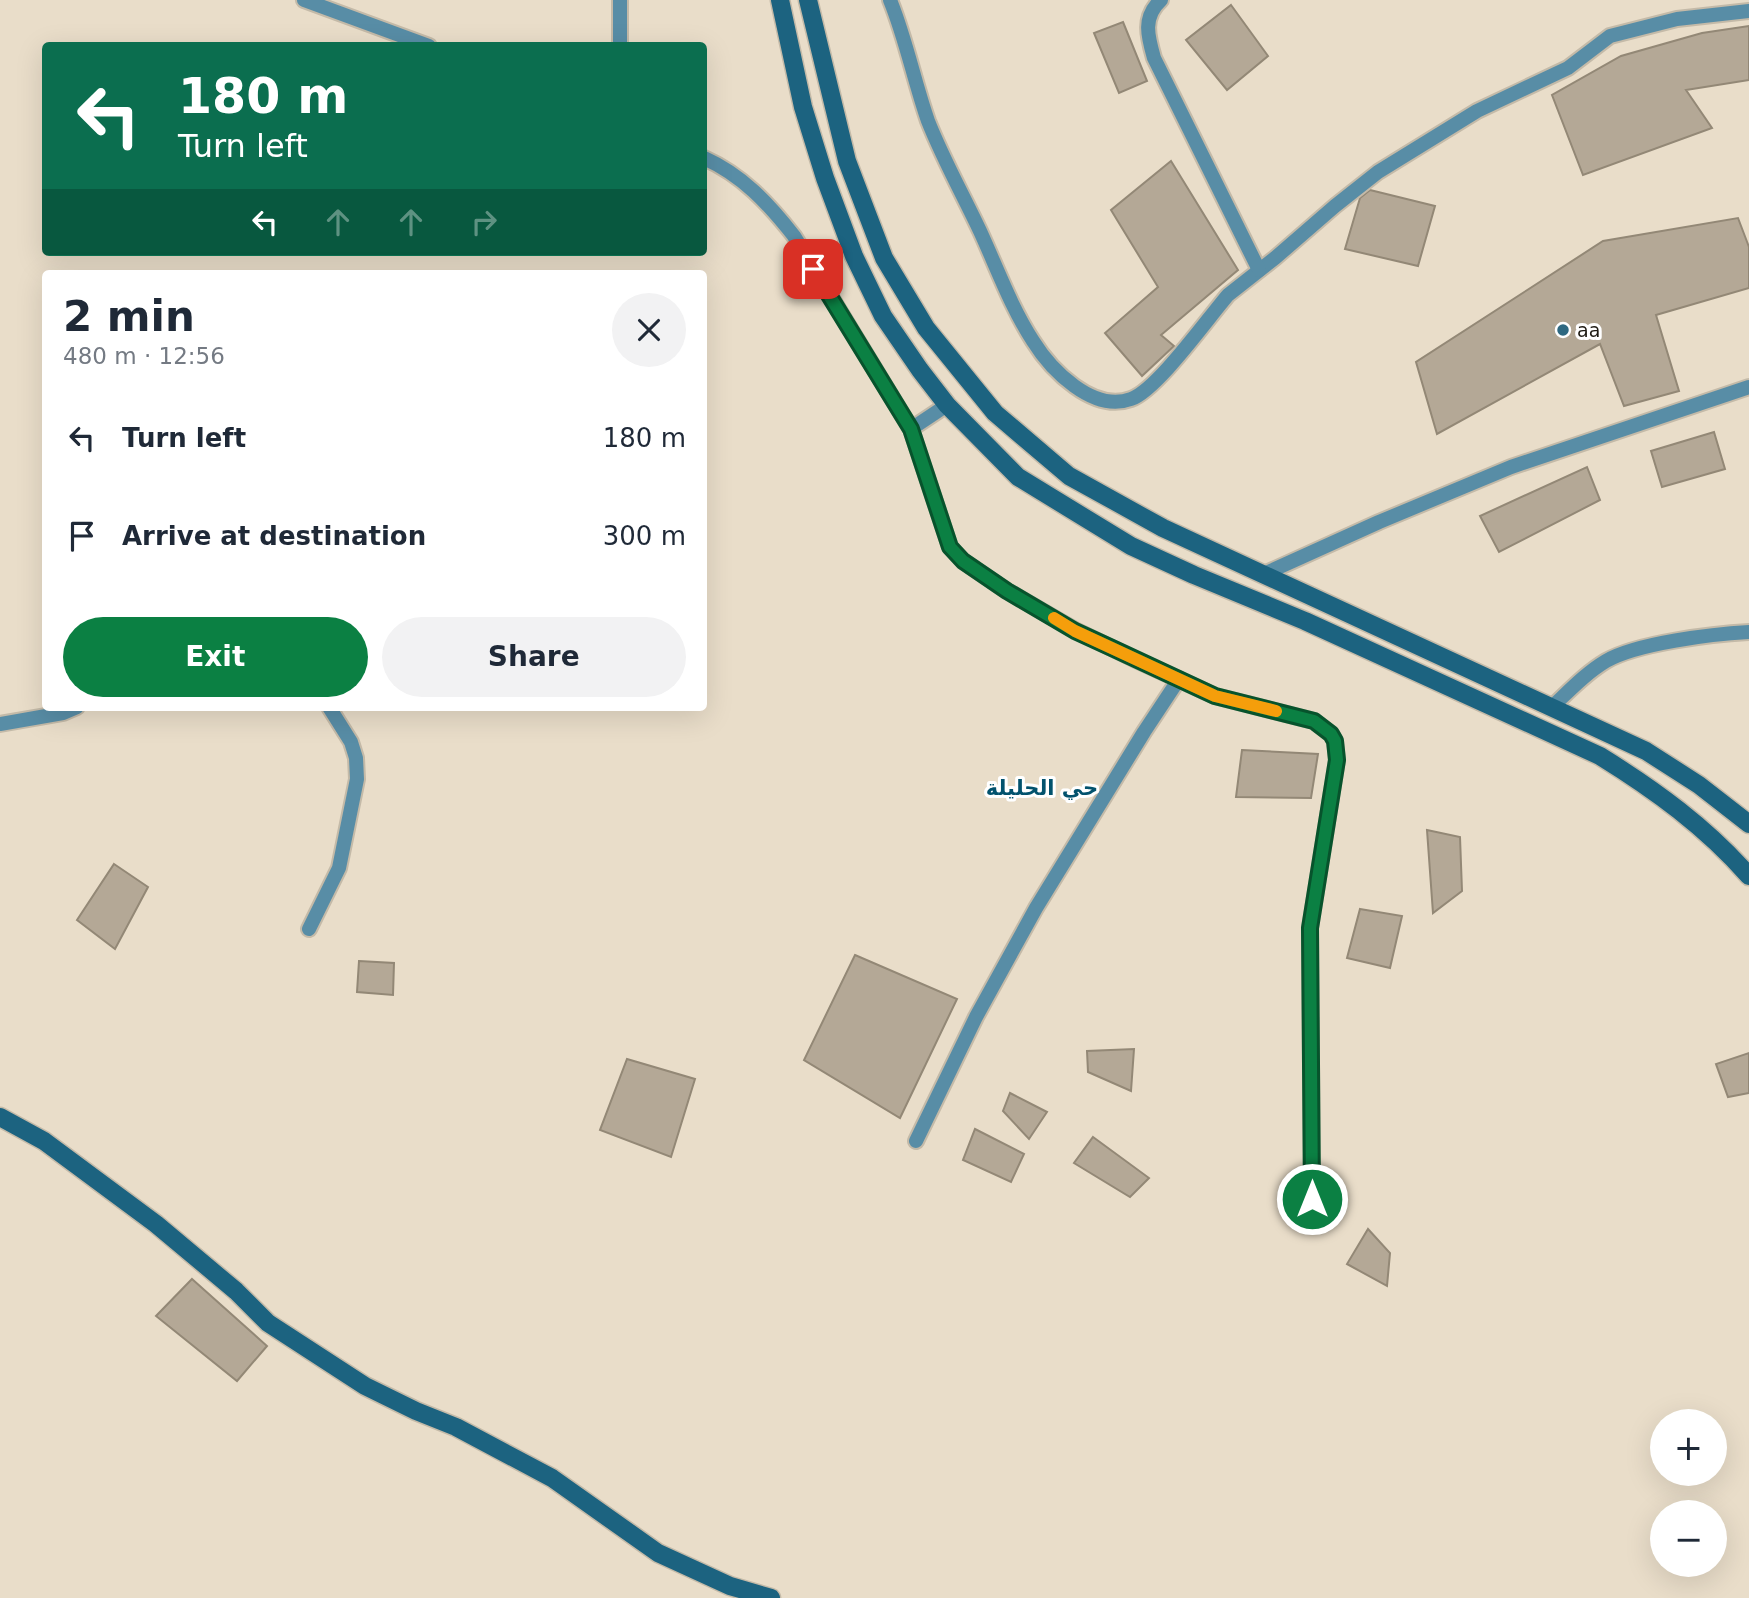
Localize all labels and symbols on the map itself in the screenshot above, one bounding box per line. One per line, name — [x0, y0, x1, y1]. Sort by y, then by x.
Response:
pin — [783, 239, 843, 299]
place label: aa — [1577, 319, 1600, 341]
marker: aa — [1555, 322, 1571, 338]
district label: حي الحليلة — [986, 776, 1098, 800]
position arrow — [1275, 1162, 1349, 1236]

